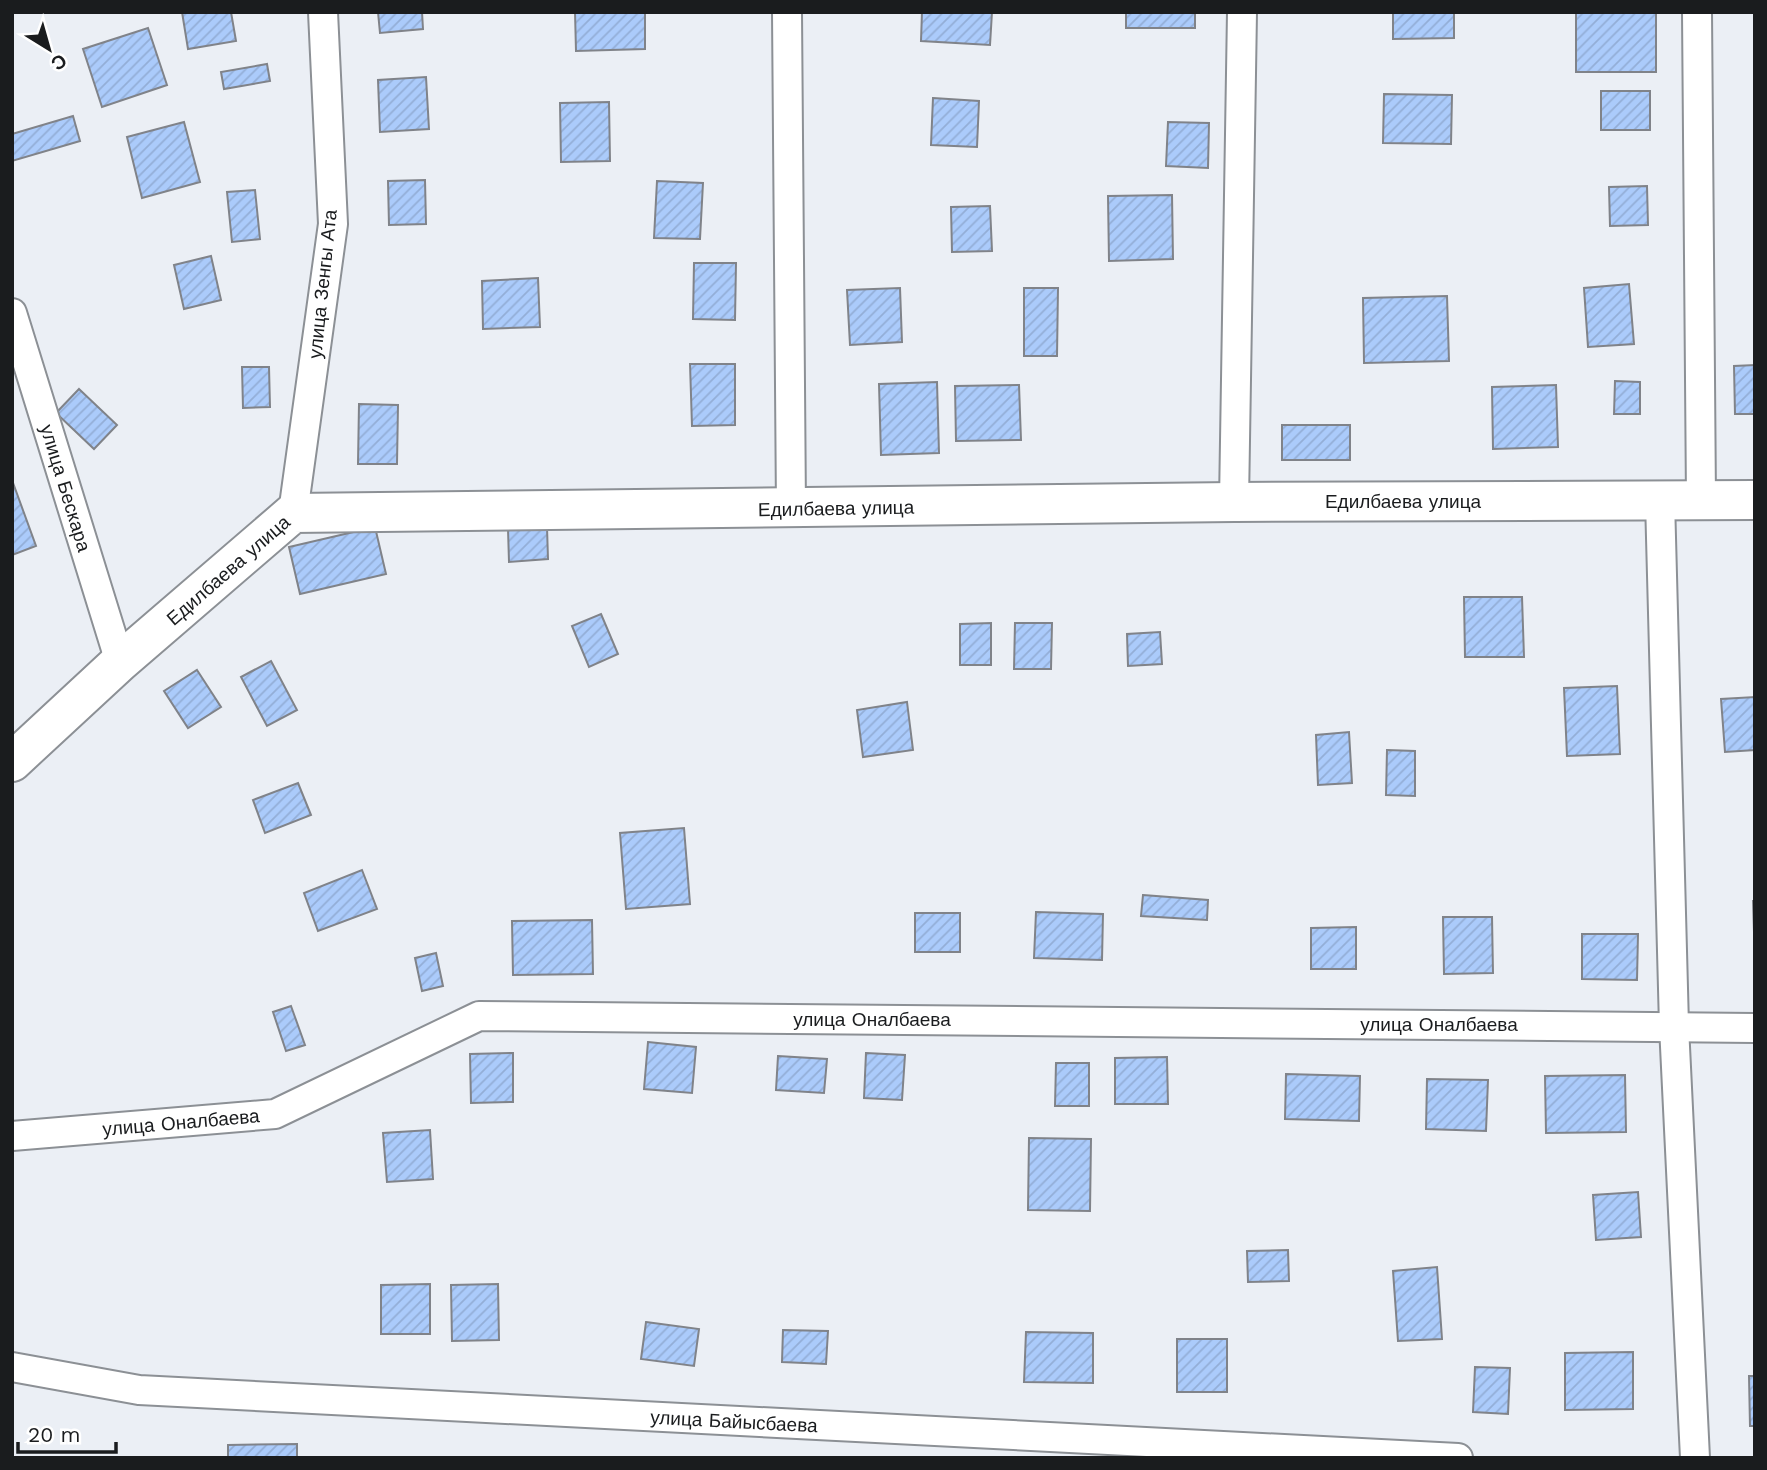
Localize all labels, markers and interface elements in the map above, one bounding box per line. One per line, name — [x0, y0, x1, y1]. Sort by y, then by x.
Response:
north arrow — [14, 14, 84, 84]
text: С — [46, 49, 71, 76]
street label: улица Зенгы Ата — [303, 208, 342, 360]
street label: улица Бескара — [35, 422, 96, 555]
street label: Едилбаева улица — [1325, 490, 1482, 513]
street label: Едилбаева улица — [758, 496, 915, 521]
street label: Едилбаева улица — [162, 510, 295, 630]
street label: улица Оналбаева — [793, 1008, 951, 1031]
street label: улица Оналбаева — [1360, 1013, 1518, 1036]
street label: улица Оналбаева — [102, 1104, 261, 1141]
street label: улица Байысбаева — [650, 1406, 819, 1437]
scale bar — [18, 1410, 116, 1454]
text: 20 m — [28, 1422, 80, 1447]

